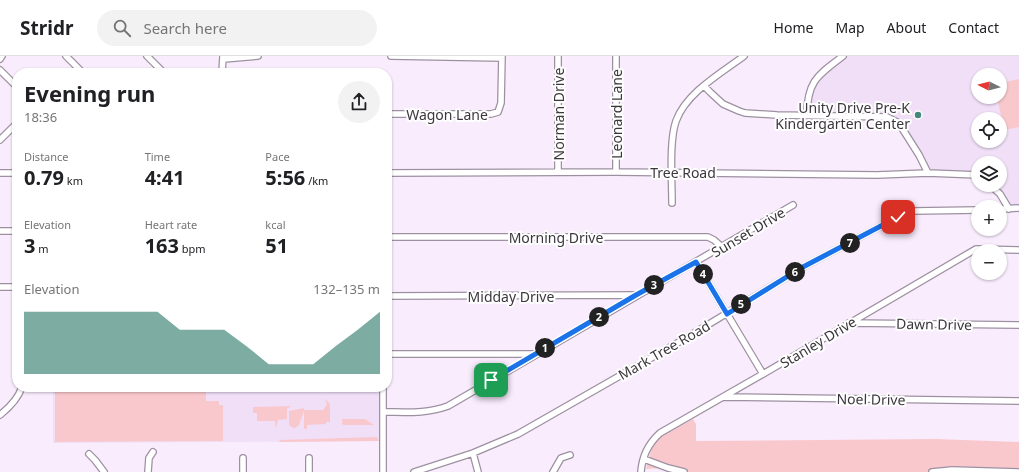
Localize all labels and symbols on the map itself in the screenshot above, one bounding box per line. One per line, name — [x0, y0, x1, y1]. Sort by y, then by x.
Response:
street label: Norman Drive — [549, 68, 568, 160]
north arrow — [971, 68, 1007, 104]
street label: Leonard Lane — [607, 69, 626, 159]
place label: Unity Drive Pre-K Kindergarten Center — [775, 98, 910, 133]
street label: Wagon Lane — [406, 105, 488, 124]
marker: Unity Drive Pre-K Kindergarten Center — [913, 110, 923, 120]
street label: Tree Road — [650, 163, 716, 182]
pin — [881, 200, 915, 234]
street label: Sunset Drive — [708, 202, 789, 261]
street label: Morning Drive — [509, 228, 603, 247]
pin: 7 — [840, 233, 860, 253]
pin: 6 — [785, 262, 805, 282]
pin: 4 — [693, 264, 713, 284]
pin: 3 — [644, 275, 664, 295]
street label: Midday Drive — [468, 287, 554, 306]
pin: 5 — [731, 294, 751, 314]
pin: 2 — [589, 307, 609, 327]
street label: Stanley Drive — [776, 312, 860, 372]
street label: Dawn Drive — [896, 314, 972, 334]
street label: Mark Tree Road — [615, 316, 713, 384]
pin: 1 — [535, 338, 555, 358]
pin — [474, 363, 508, 397]
street label: Noel Drive — [836, 389, 906, 409]

